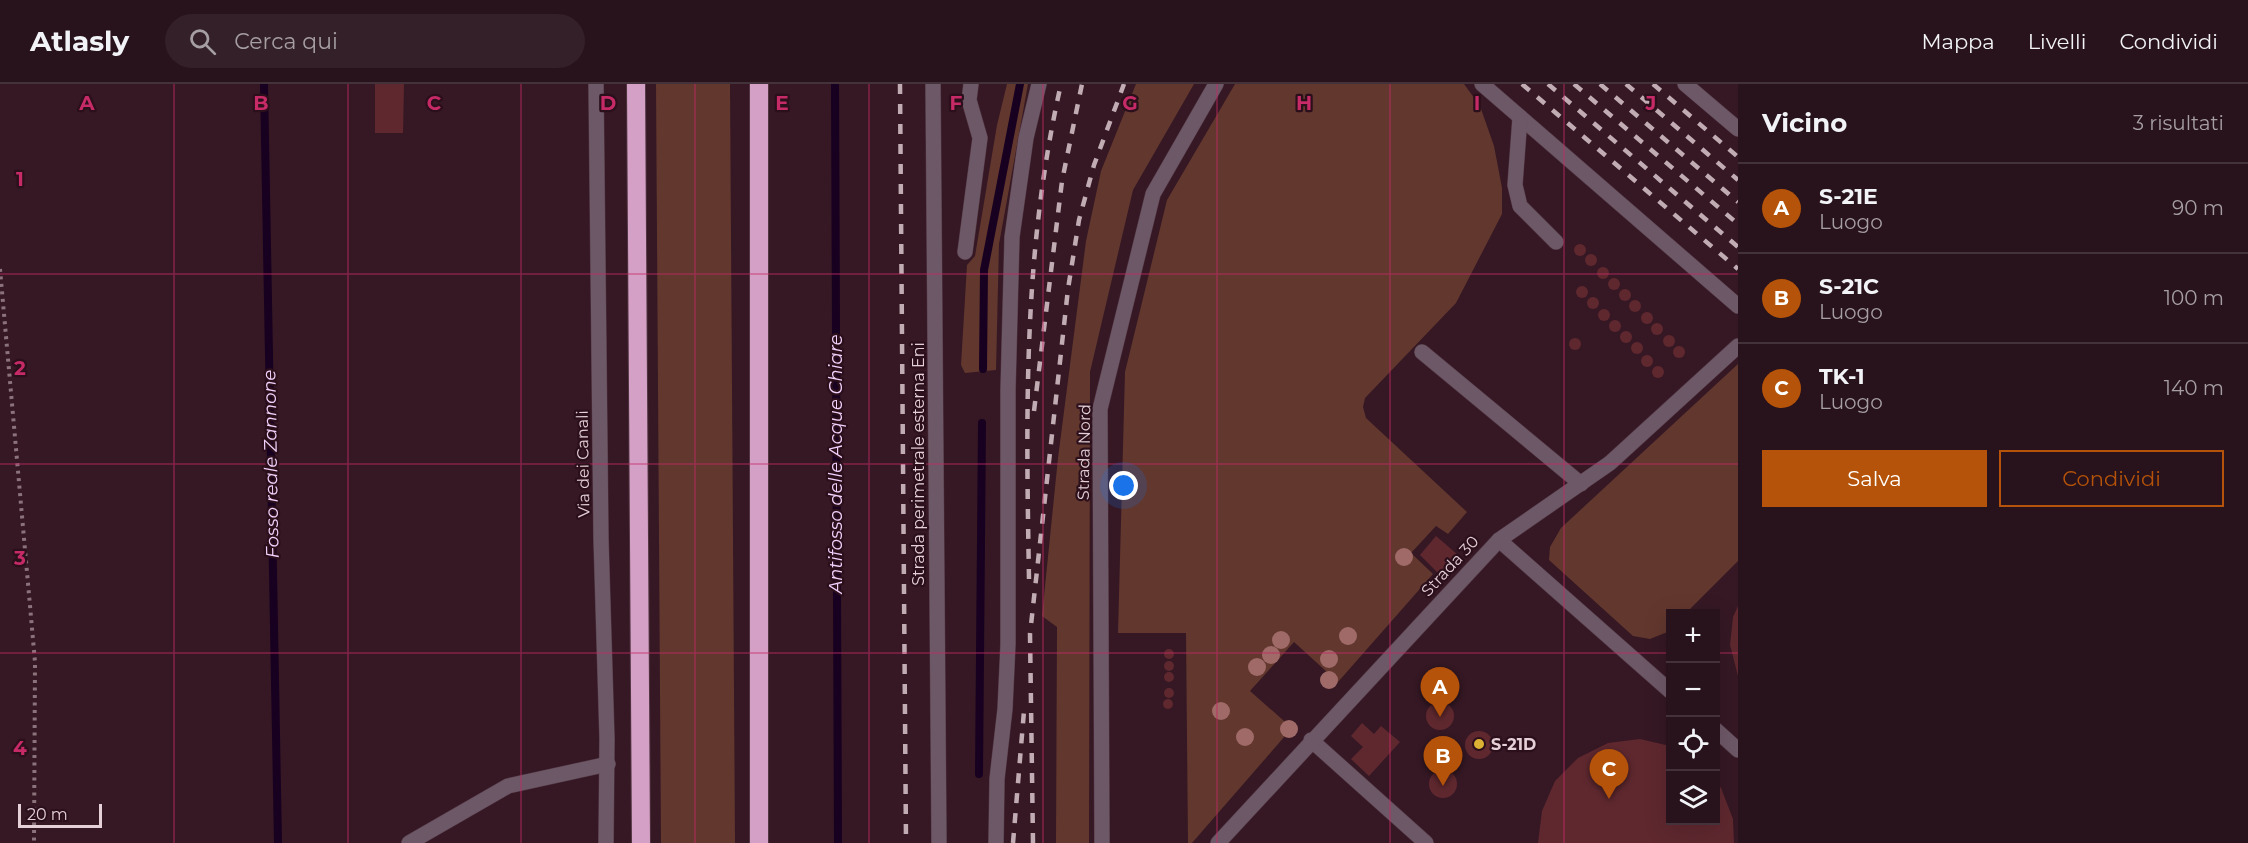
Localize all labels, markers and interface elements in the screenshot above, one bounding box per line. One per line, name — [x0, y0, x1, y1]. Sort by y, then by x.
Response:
search box — [165, 14, 585, 68]
text: Atlasly — [30, 24, 129, 58]
icon: search — [186, 25, 219, 58]
text: Cerca qui — [234, 28, 338, 55]
text: Mappa — [1921, 29, 1995, 54]
text: Livelli — [2028, 29, 2086, 54]
text: Condividi — [2119, 29, 2218, 54]
text: A — [78, 91, 95, 115]
text: B — [253, 91, 269, 115]
text: C — [427, 91, 442, 115]
text: D — [600, 91, 616, 115]
text: E — [775, 91, 789, 115]
text: F — [950, 91, 963, 115]
text: G — [1122, 91, 1138, 115]
text: H — [1296, 91, 1312, 115]
text: I — [1474, 91, 1480, 115]
text: J — [1645, 91, 1656, 115]
text: Vicino — [1762, 107, 1847, 139]
text: 3 risultati — [2133, 111, 2224, 135]
text: 1 — [16, 167, 24, 191]
text: S-21E — [1819, 183, 1878, 210]
text: A — [1774, 196, 1789, 220]
text: 90 m — [2172, 196, 2224, 220]
text: Luogo — [1819, 210, 1883, 234]
text: S-21C — [1819, 273, 1879, 300]
text: B — [1774, 286, 1789, 310]
text: 100 m — [2164, 286, 2224, 310]
text: Luogo — [1819, 300, 1883, 324]
water label: Antifosso delle Acque Chiare — [825, 334, 847, 595]
street label: Strada perimetrale esterna Eni — [909, 342, 928, 586]
text: 2 — [14, 356, 26, 380]
text: TK-1 — [1819, 363, 1865, 390]
water label: Fosso reale Zannone — [258, 369, 284, 559]
text: C — [1774, 376, 1789, 400]
text: 140 m — [2164, 376, 2224, 400]
text: Luogo — [1819, 390, 1883, 414]
street label: Strada Nord — [1074, 404, 1094, 500]
street label: Via dei Canali — [573, 410, 593, 518]
button: Salva — [1762, 450, 1987, 507]
button: Condividi — [1999, 450, 2224, 507]
your location — [1109, 471, 1138, 500]
street label: Strada 30 — [1417, 532, 1483, 600]
text: 3 — [13, 546, 26, 570]
map controls — [1666, 609, 1720, 825]
button: + — [1666, 609, 1720, 663]
button: − — [1666, 663, 1720, 717]
pin: A — [1420, 668, 1460, 717]
button: locate — [1666, 717, 1720, 771]
place label: S-21D — [1491, 735, 1536, 754]
text: 4 — [13, 736, 27, 760]
pin: B — [1424, 736, 1462, 786]
marker: S-21D — [1472, 737, 1486, 751]
pin: C — [1590, 750, 1628, 799]
button: layers — [1666, 771, 1720, 825]
scale bar — [18, 801, 102, 828]
text: 20 m — [27, 805, 68, 824]

